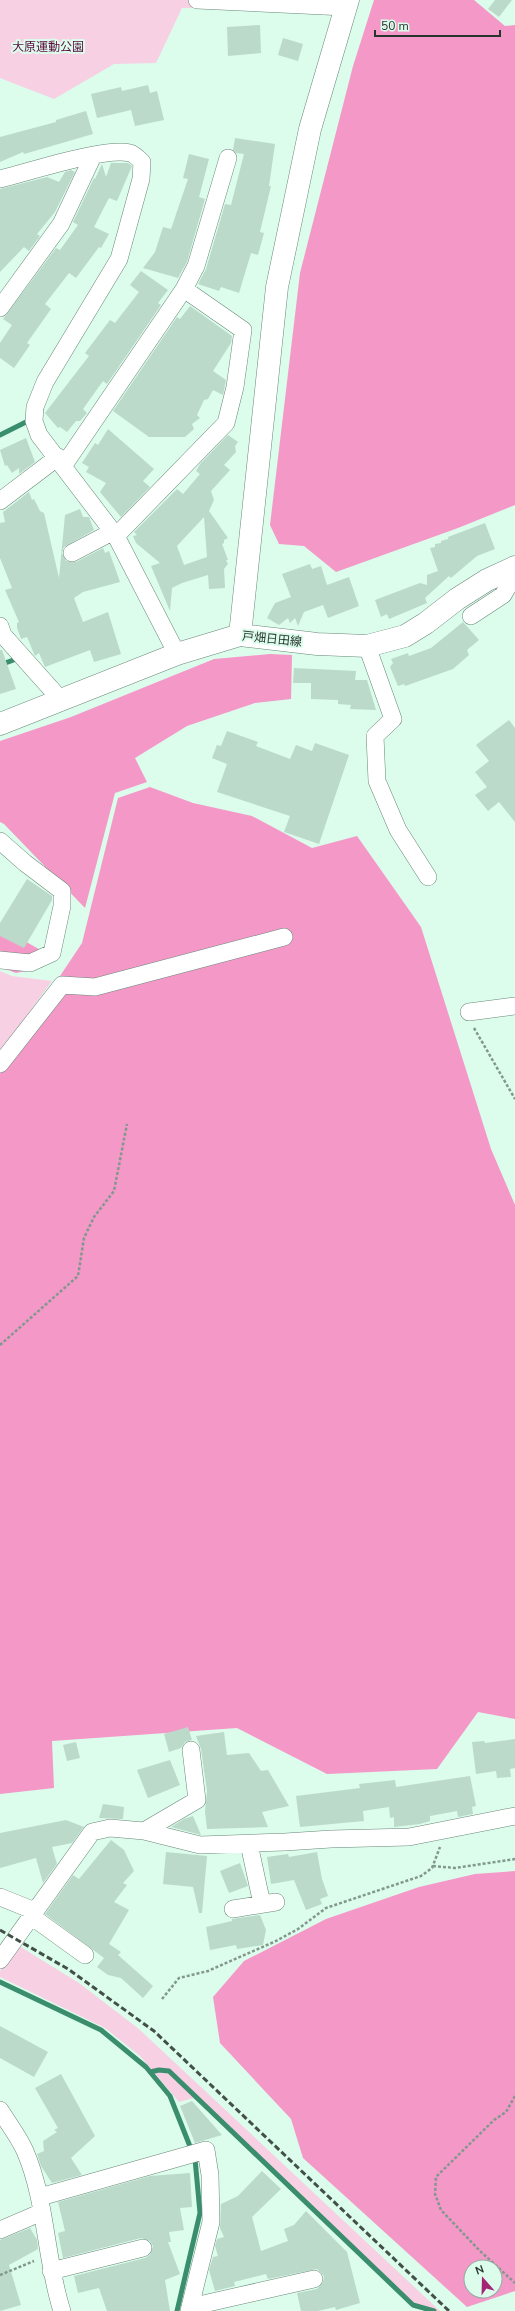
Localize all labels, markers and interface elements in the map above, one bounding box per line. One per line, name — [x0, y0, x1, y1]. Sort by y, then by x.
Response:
scale bar — [375, 12, 500, 38]
text: 50 m — [381, 18, 409, 34]
park label: 大原運動公園 — [12, 39, 84, 55]
street label: 戸畑日田線 — [241, 628, 303, 650]
north arrow — [463, 2259, 503, 2299]
text: N — [473, 2262, 486, 2279]

